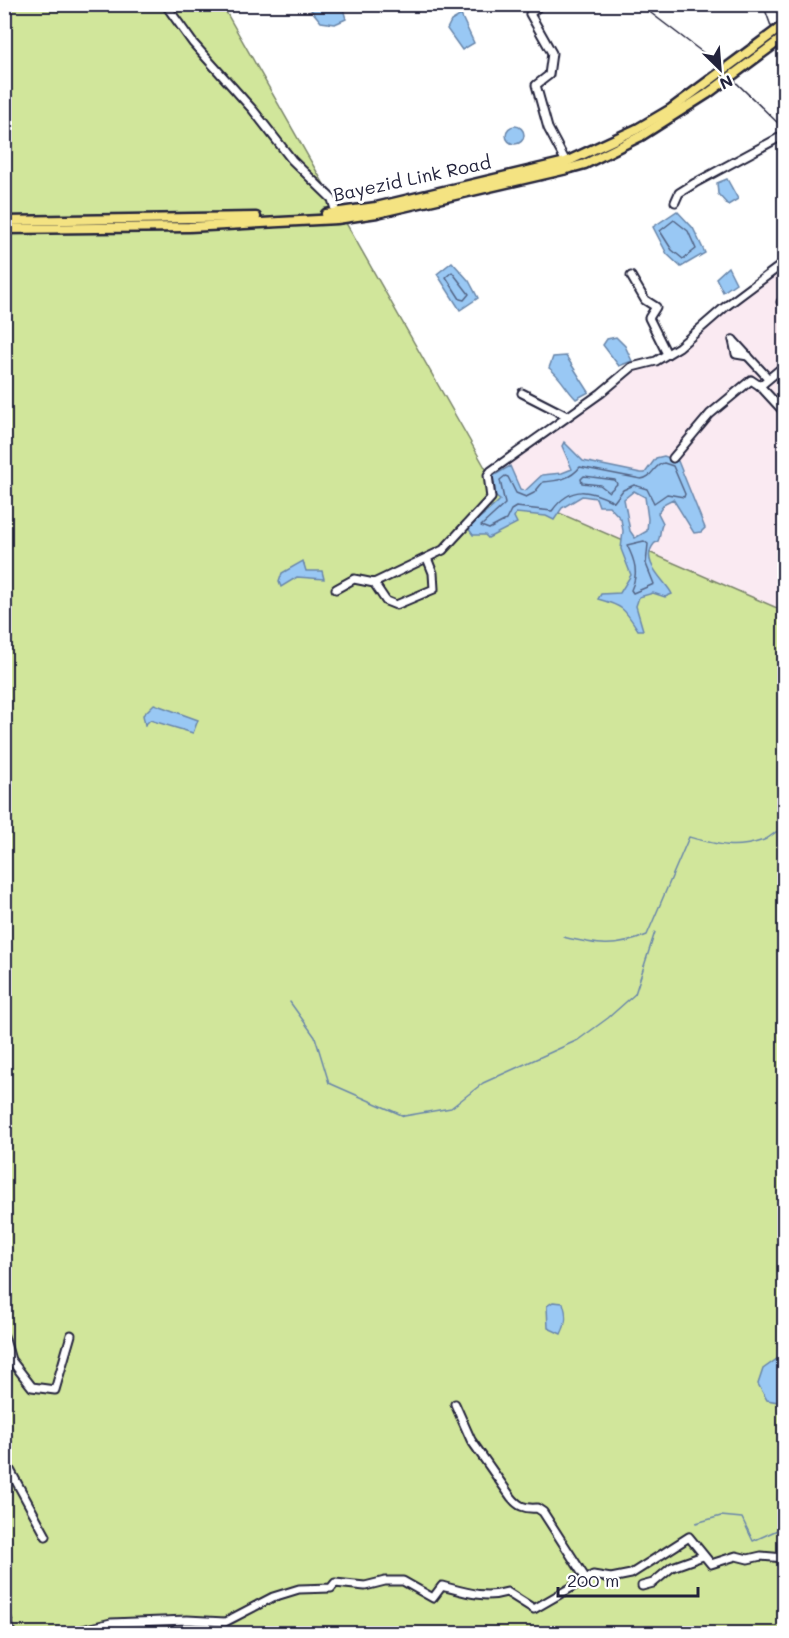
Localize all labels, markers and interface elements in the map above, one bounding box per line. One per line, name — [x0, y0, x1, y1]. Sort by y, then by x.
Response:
north arrow — [690, 39, 750, 99]
text: N — [717, 71, 736, 95]
street label: Bayezid Link Road — [331, 150, 493, 206]
scale bar — [558, 1560, 698, 1598]
text: 200 m — [567, 1568, 619, 1592]

